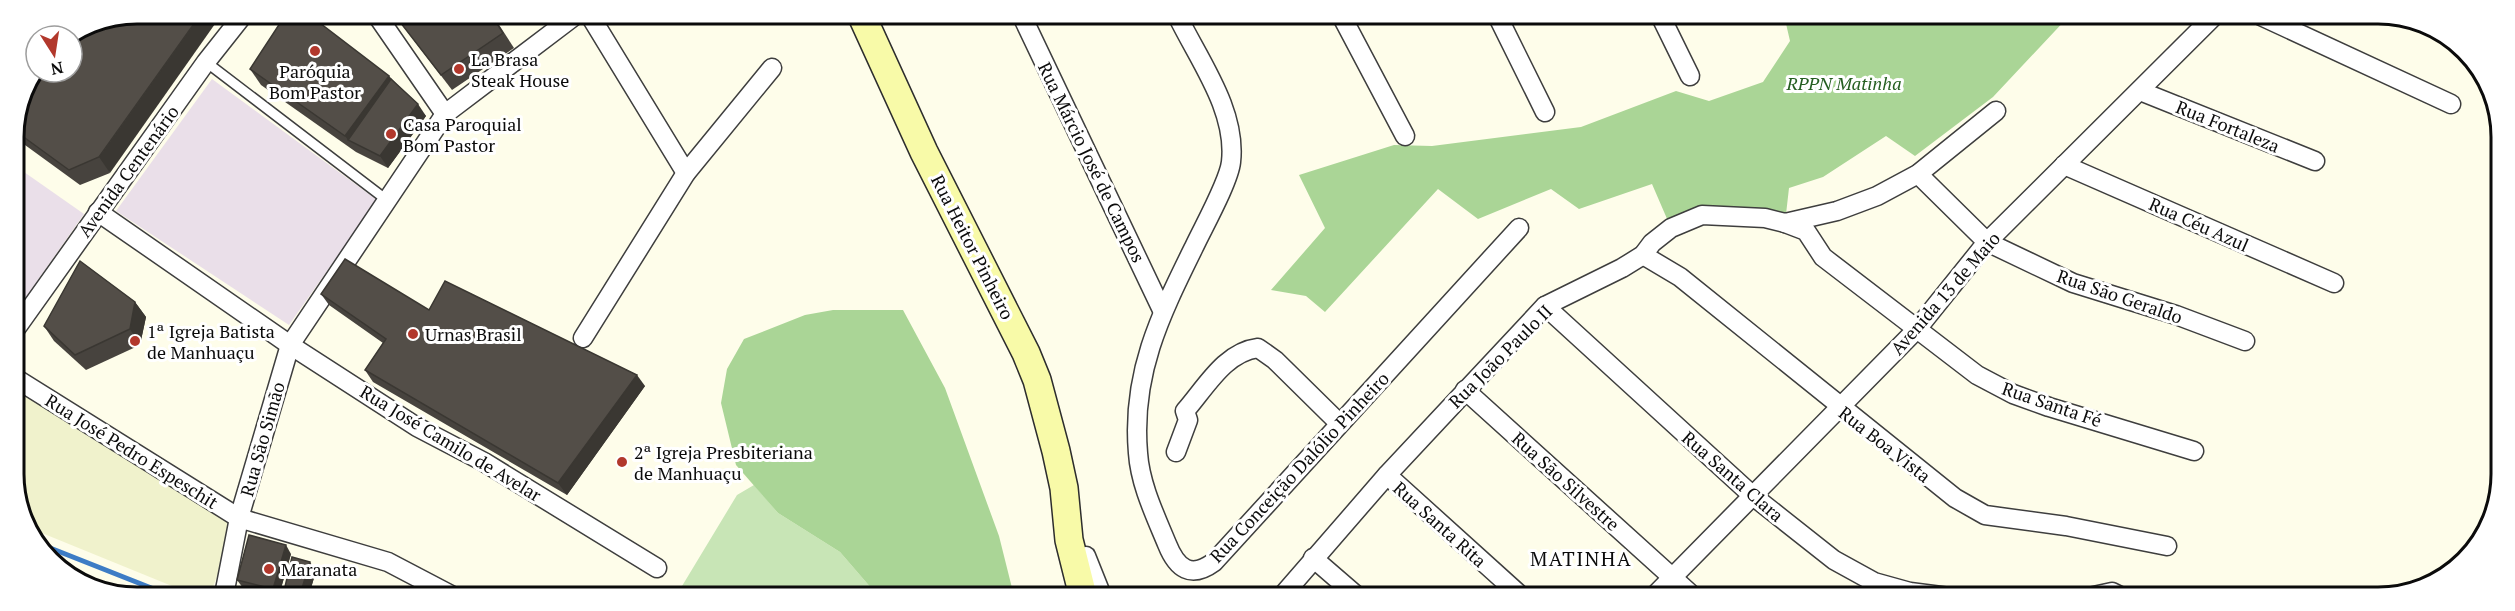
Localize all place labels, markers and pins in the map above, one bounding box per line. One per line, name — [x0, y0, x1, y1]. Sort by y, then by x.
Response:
marker: Paróquia Bom Pastor — [308, 44, 322, 58]
place label: La Brasa Steak House — [471, 47, 569, 92]
place label: Paróquia Bom Pastor — [269, 59, 361, 104]
marker: La Brasa Steak House — [452, 62, 466, 76]
place label: Casa Paroquial Bom Pastor — [403, 112, 522, 157]
marker: Casa Paroquial Bom Pastor — [384, 127, 398, 141]
place label: 1ª Igreja Batista de Manhuaçu — [147, 319, 275, 364]
place label: Urnas Brasil — [425, 322, 522, 346]
marker: Urnas Brasil — [406, 327, 420, 341]
marker: 1ª Igreja Batista de Manhuaçu — [128, 334, 142, 348]
place label: 2ª Igreja Presbiteriana de Manhuaçu — [634, 440, 813, 485]
marker: 2ª Igreja Presbiteriana de Manhuaçu — [615, 455, 629, 469]
place label: Maranata — [281, 557, 357, 581]
marker: Maranata — [262, 562, 276, 576]

